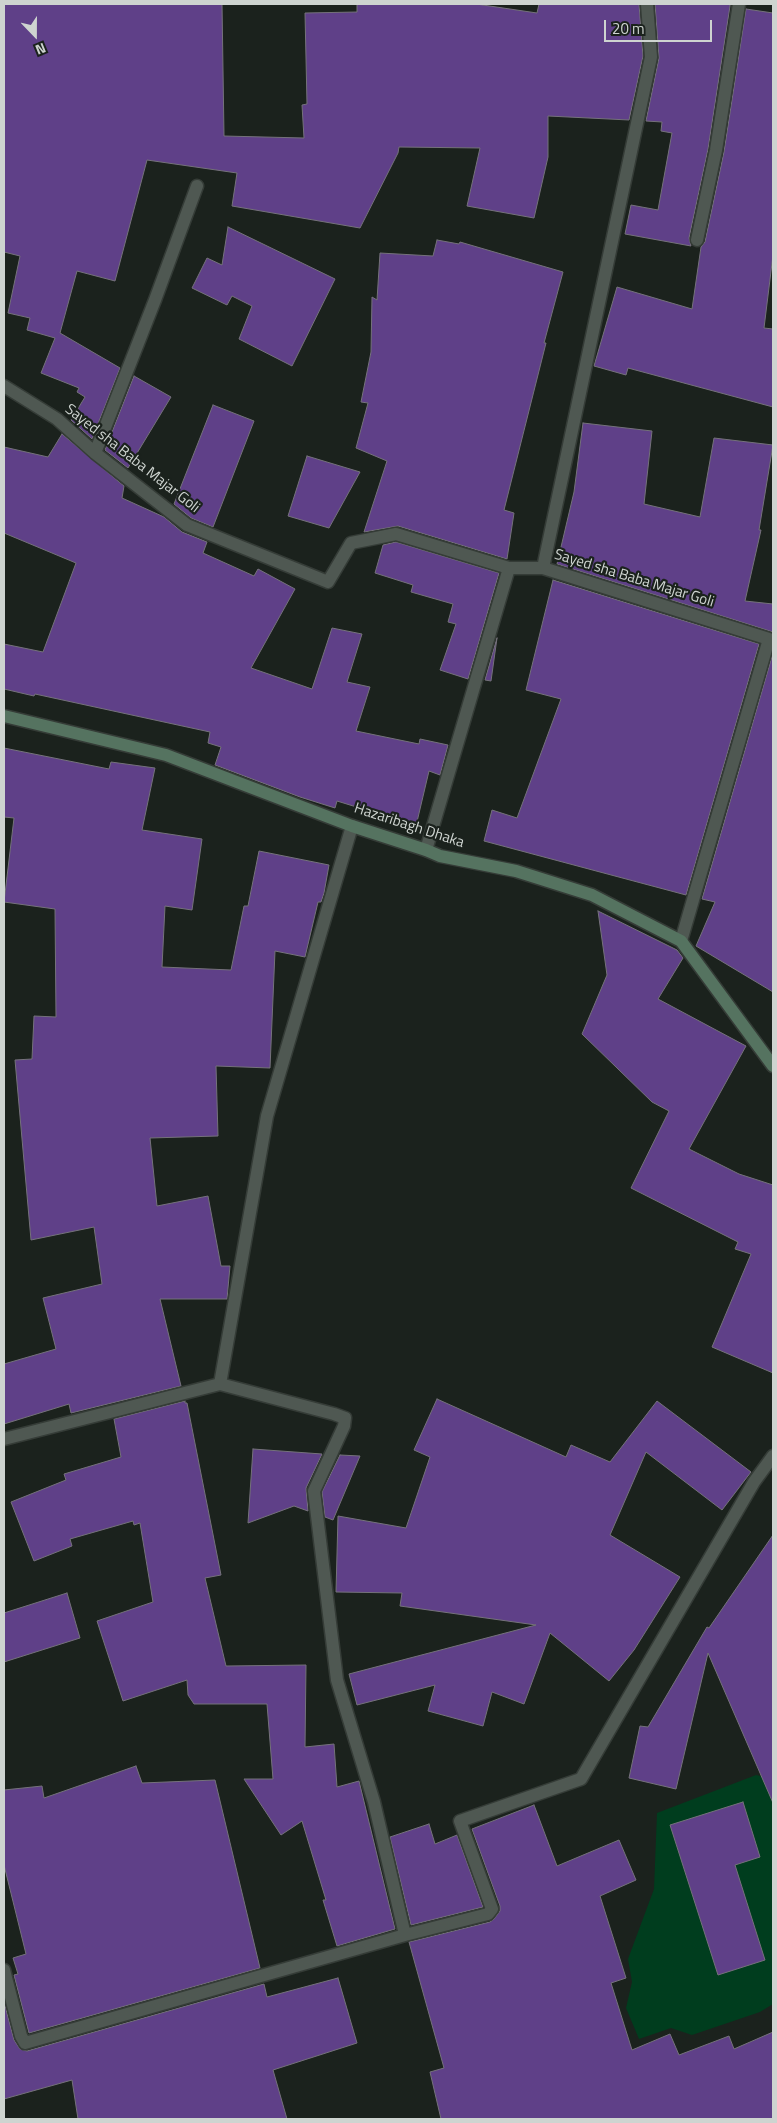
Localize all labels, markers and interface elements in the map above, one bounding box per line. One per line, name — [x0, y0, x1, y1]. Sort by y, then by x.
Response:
north arrow — [10, 10, 60, 60]
scale bar — [607, 10, 714, 42]
text: 20 m — [612, 17, 645, 40]
text: N — [32, 38, 49, 61]
street label: Sayed sha Baba Majar Goli — [61, 401, 203, 517]
street label: Sayed sha Baba Majar Goli — [552, 546, 716, 612]
street label: Hazaribagh Dhaka — [352, 800, 466, 852]

